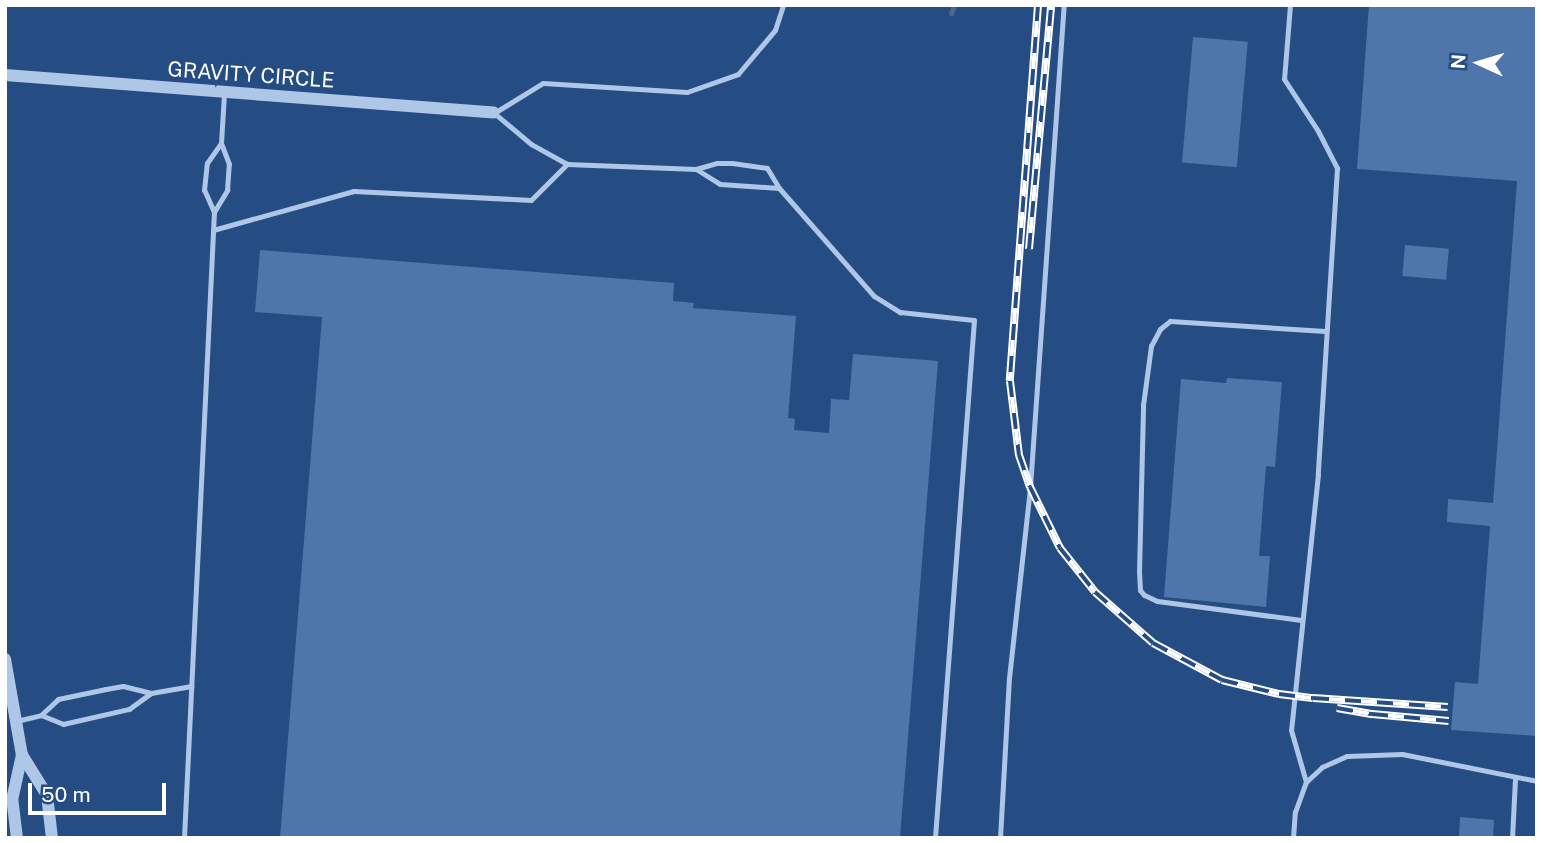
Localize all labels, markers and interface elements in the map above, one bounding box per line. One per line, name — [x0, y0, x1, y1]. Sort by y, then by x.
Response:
north arrow — [1444, 28, 1514, 98]
text: N — [1447, 53, 1470, 70]
street label: GRAVITY CIRCLE — [167, 57, 335, 93]
scale bar — [32, 770, 170, 814]
text: 50 m — [41, 782, 91, 807]

